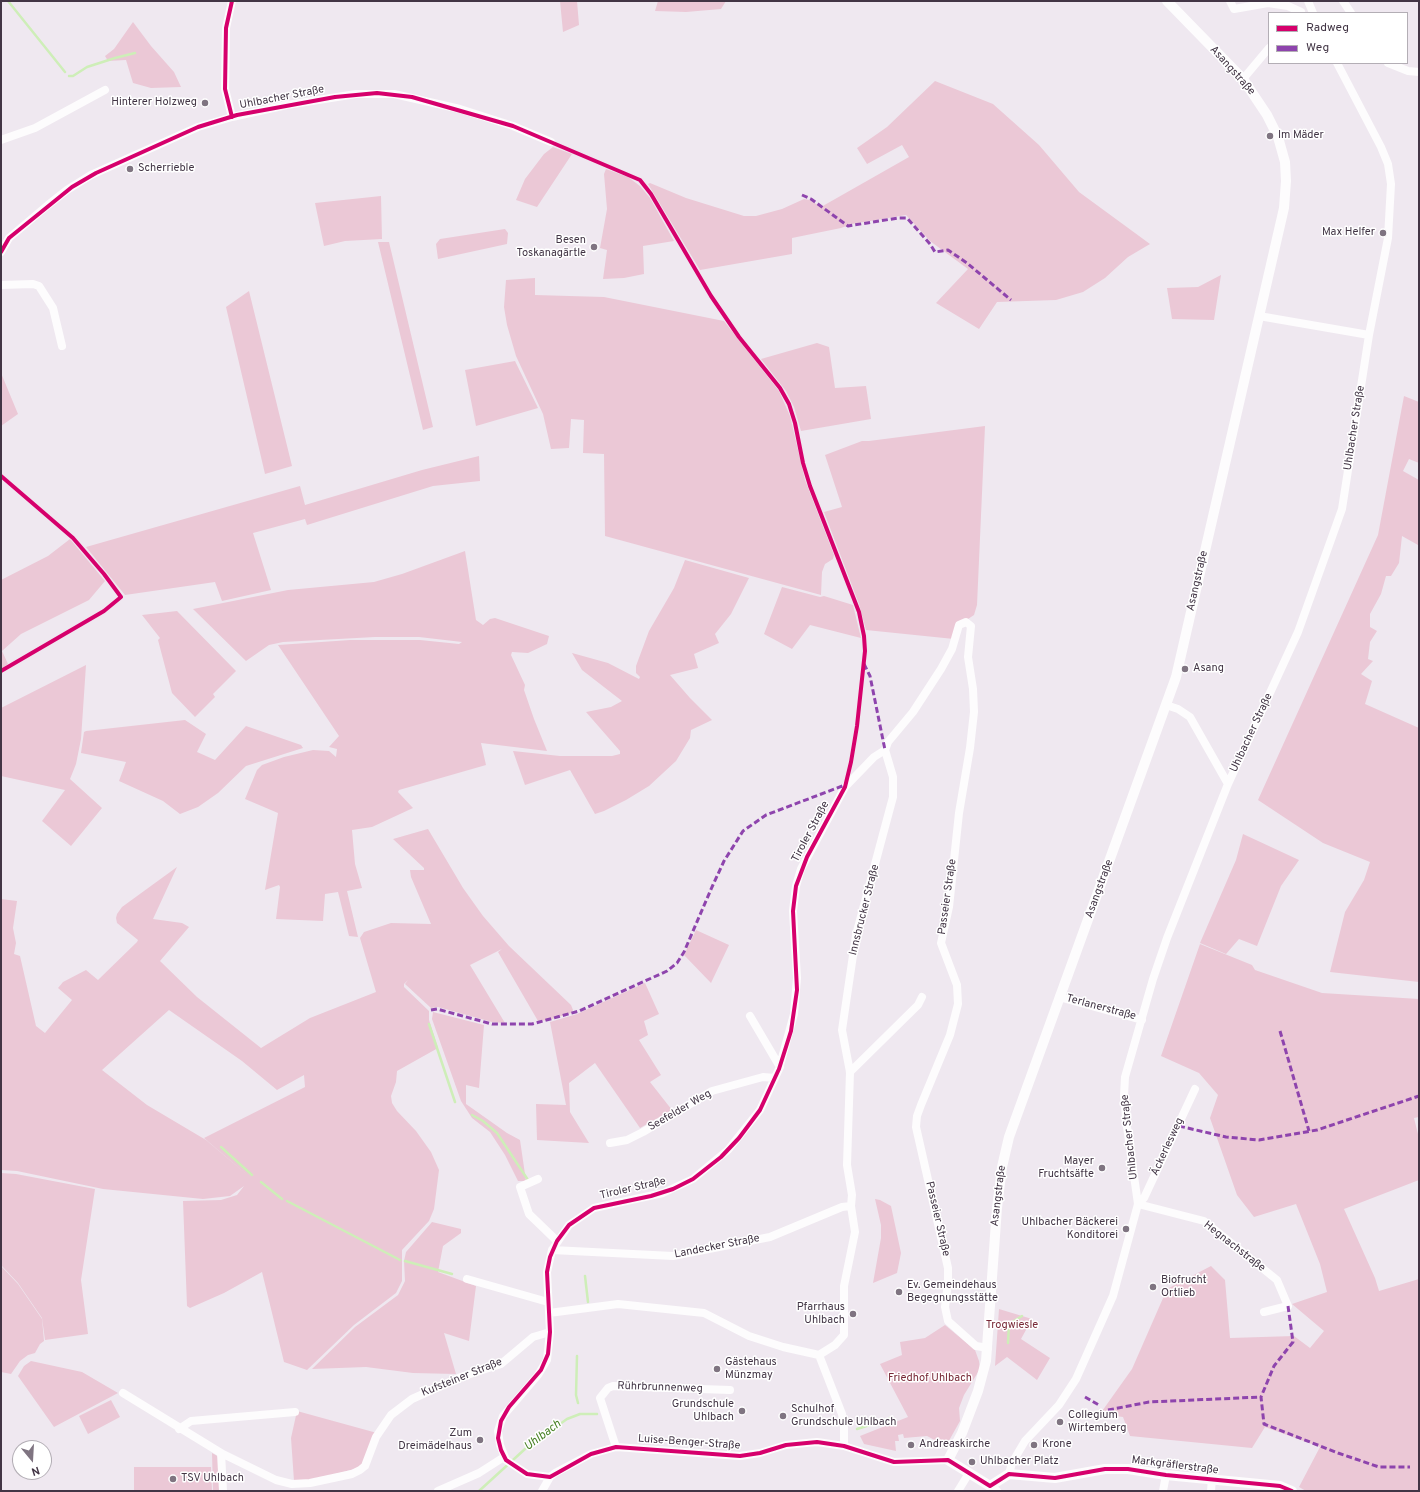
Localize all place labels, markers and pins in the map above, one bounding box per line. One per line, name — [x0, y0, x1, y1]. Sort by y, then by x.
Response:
place label: Hinterer Holzweg — [111, 96, 197, 110]
marker: Hinterer Holzweg — [200, 98, 210, 108]
place label: Im Mäder — [1278, 129, 1324, 143]
marker: Im Mäder — [1265, 131, 1275, 141]
place label: Scherrieble — [138, 162, 194, 176]
marker: Scherrieble — [125, 164, 135, 174]
place label: Max Helfer — [1322, 226, 1375, 240]
marker: Max Helfer — [1378, 228, 1388, 238]
place label: Besen Toskanagärtle — [517, 234, 586, 260]
marker: Besen Toskanagärtle — [589, 242, 599, 252]
place label: Asang — [1193, 662, 1224, 676]
marker: Asang — [1180, 664, 1190, 674]
place label: Mayer Fruchtsäfte — [1038, 1155, 1094, 1181]
marker: Mayer Fruchtsäfte — [1097, 1163, 1107, 1173]
place label: Uhlbacher Bäckerei Konditorei — [1022, 1216, 1118, 1242]
marker: Uhlbacher Bäckerei Konditorei — [1121, 1224, 1131, 1234]
place label: Biofrucht Ortlieb — [1161, 1274, 1207, 1300]
place label: Ev. Gemeindehaus Begegnungsstätte — [907, 1279, 998, 1305]
marker: Biofrucht Ortlieb — [1148, 1282, 1158, 1292]
marker: Ev. Gemeindehaus Begegnungsstätte — [894, 1287, 904, 1297]
place label: Pfarrhaus Uhlbach — [797, 1301, 845, 1327]
marker: Pfarrhaus Uhlbach — [848, 1309, 858, 1319]
place label: Gästehaus Münzmay — [725, 1356, 777, 1382]
marker: Gästehaus Münzmay — [712, 1364, 722, 1374]
place label: Grundschule Uhlbach — [672, 1398, 734, 1424]
place label: Schulhof Grundschule Uhlbach — [791, 1403, 897, 1429]
marker: Grundschule Uhlbach — [737, 1406, 747, 1416]
place label: Collegium Wirtemberg — [1068, 1409, 1126, 1435]
marker: Schulhof Grundschule Uhlbach — [778, 1411, 788, 1421]
marker: Collegium Wirtemberg — [1055, 1417, 1065, 1427]
place label: Zum Dreimädelhaus — [398, 1427, 472, 1453]
marker: Zum Dreimädelhaus — [475, 1435, 485, 1445]
place label: Andreaskirche — [919, 1438, 990, 1452]
place label: Krone — [1042, 1438, 1072, 1452]
marker: Andreaskirche — [906, 1440, 916, 1450]
marker: Krone — [1029, 1440, 1039, 1450]
place label: Uhlbacher Platz — [980, 1455, 1059, 1469]
marker: Uhlbacher Platz — [967, 1457, 977, 1467]
place label: TSV Uhlbach — [181, 1472, 244, 1486]
marker: TSV Uhlbach — [168, 1474, 178, 1484]

